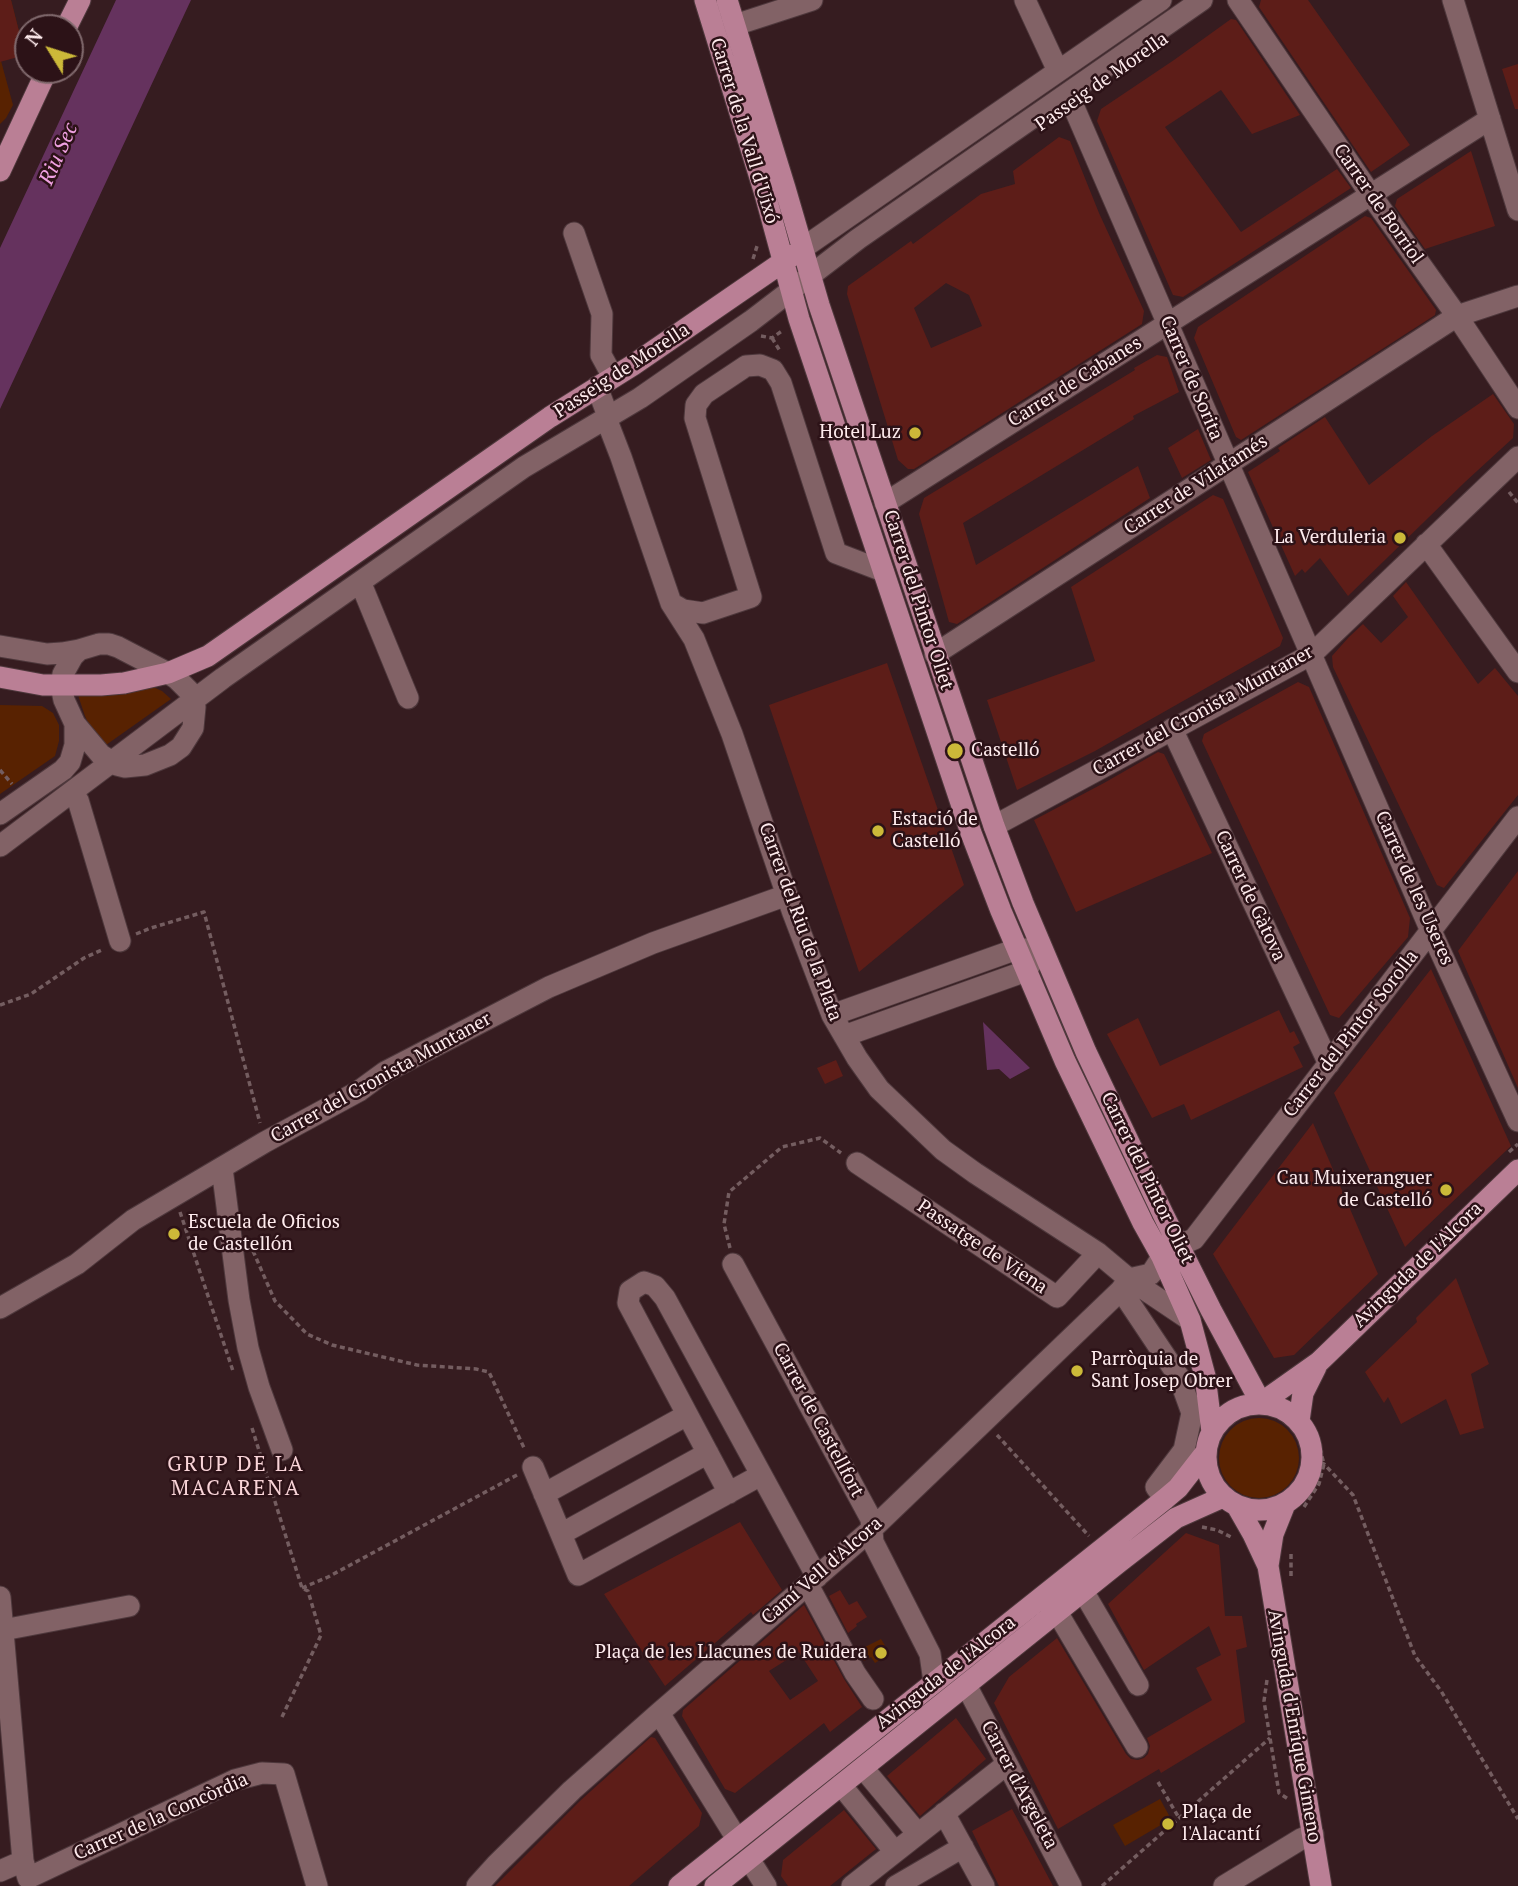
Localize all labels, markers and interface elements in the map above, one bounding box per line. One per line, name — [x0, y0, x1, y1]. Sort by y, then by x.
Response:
north arrow — [14, 14, 84, 84]
text: N — [19, 24, 48, 50]
street label: Passeig de Morella — [1031, 28, 1173, 136]
street label: Carrer de la Vall d'Uixó — [705, 35, 783, 227]
water label: Riu Sec — [34, 119, 84, 189]
street label: Carrer de Borriol — [1328, 140, 1428, 268]
street label: Carrer de Sorita — [1155, 312, 1227, 444]
street label: Passeig de Morella — [550, 319, 694, 423]
street label: Carrer de Cabanes — [1004, 332, 1146, 432]
place label: Hotel Luz — [819, 422, 901, 444]
marker: Hotel Luz — [907, 425, 923, 441]
street label: Carrer de Vilafamés — [1120, 430, 1272, 540]
street label: Carrer del Pintor Oliet — [878, 507, 958, 693]
place label: La Verduleria — [1274, 527, 1386, 549]
marker: La Verduleria — [1392, 530, 1408, 546]
street label: Carrer del Cronista Muntaner — [1089, 641, 1317, 781]
place label: Castelló — [971, 740, 1040, 762]
marker: Castelló — [945, 741, 965, 761]
street label: Carrer de les Useres — [1370, 807, 1458, 969]
place label: Estació de Castelló — [892, 809, 978, 853]
street label: Carrer del Riu de la Plata — [753, 820, 847, 1024]
marker: Estació de Castelló — [870, 823, 886, 839]
street label: Carrer de Gàtova — [1210, 827, 1290, 965]
street label: Carrer del Pintor Sorolla — [1279, 946, 1423, 1122]
street label: Carrer del Cronista Muntaner — [267, 1008, 495, 1148]
street label: Carrer del Pintor Oliet — [1095, 1088, 1199, 1268]
place label: Cau Muixeranguer de Castelló — [1276, 1168, 1432, 1212]
marker: Cau Muixeranguer de Castelló — [1438, 1182, 1454, 1198]
street label: Passatge de Viena — [913, 1195, 1051, 1299]
street label: Avinguda de l'Alcora — [1349, 1197, 1487, 1333]
place label: Escuela de Oficios de Castellón — [188, 1212, 340, 1256]
marker: Escuela de Oficios de Castellón — [166, 1226, 182, 1242]
street label: Carrer de Castellfort — [768, 1339, 868, 1501]
place label: Parròquia de Sant Josep Obrer — [1091, 1349, 1232, 1393]
marker: Parròquia de Sant Josep Obrer — [1069, 1363, 1085, 1379]
district label: GRUP DE LA MACARENA — [168, 1452, 304, 1502]
street label: Camí Vell d'Alcora — [757, 1512, 887, 1630]
street label: Avinguda d'Enrique Gimeno — [1262, 1608, 1326, 1844]
street label: Avinguda de l'Alcora — [872, 1611, 1020, 1735]
place label: Plaça de les Llacunes de Ruidera — [595, 1642, 867, 1664]
marker: Plaça de les Llacunes de Ruidera — [873, 1645, 889, 1661]
street label: Carrer d'Argeleta — [976, 1717, 1062, 1853]
street label: Carrer de la Concòrdia — [70, 1768, 252, 1866]
place label: Plaça de l'Alacantí — [1182, 1802, 1260, 1846]
marker: Plaça de l'Alacantí — [1160, 1816, 1176, 1832]

